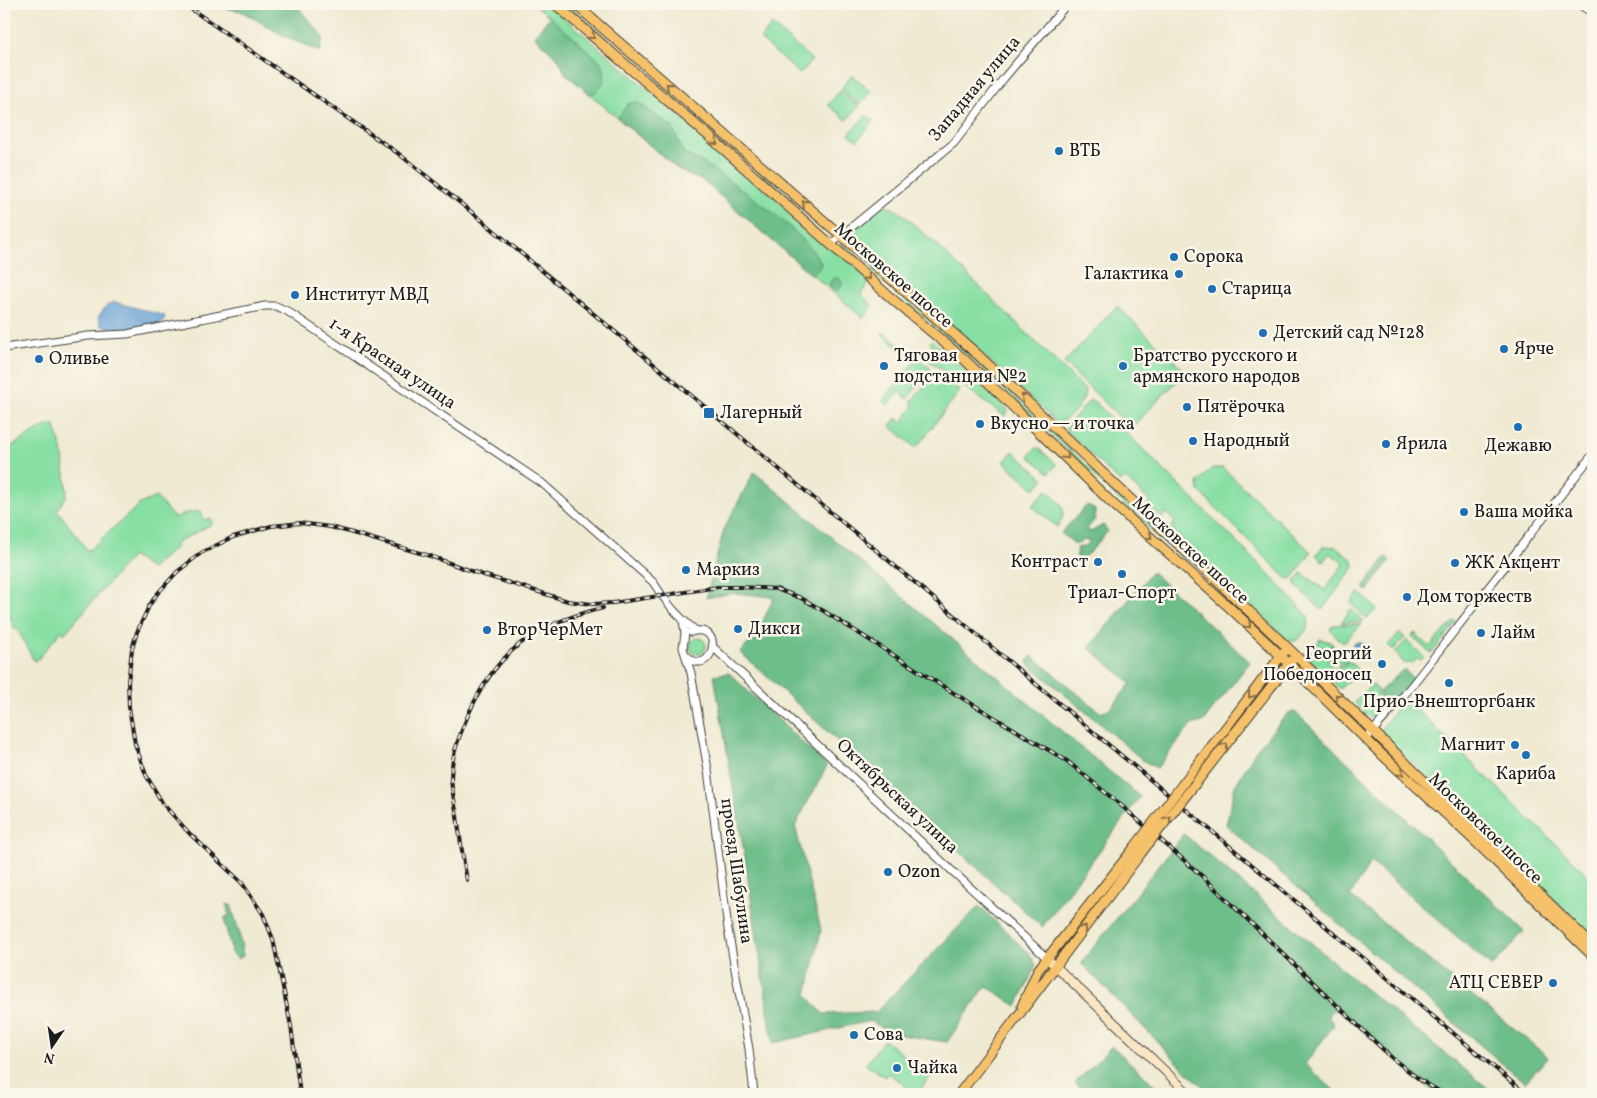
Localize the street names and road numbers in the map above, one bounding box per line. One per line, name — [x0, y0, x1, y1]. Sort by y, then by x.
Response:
street label: Западная улица — [923, 31, 1027, 147]
street label: Московское шоссе — [828, 217, 958, 335]
street label: 1-я Красная улица — [323, 312, 461, 416]
street label: Московское шоссе — [1126, 491, 1254, 611]
street label: Октябрьская улица — [830, 734, 964, 860]
street label: Московское шоссе — [1422, 768, 1548, 890]
street label: проезд Шабулина — [713, 797, 759, 945]

